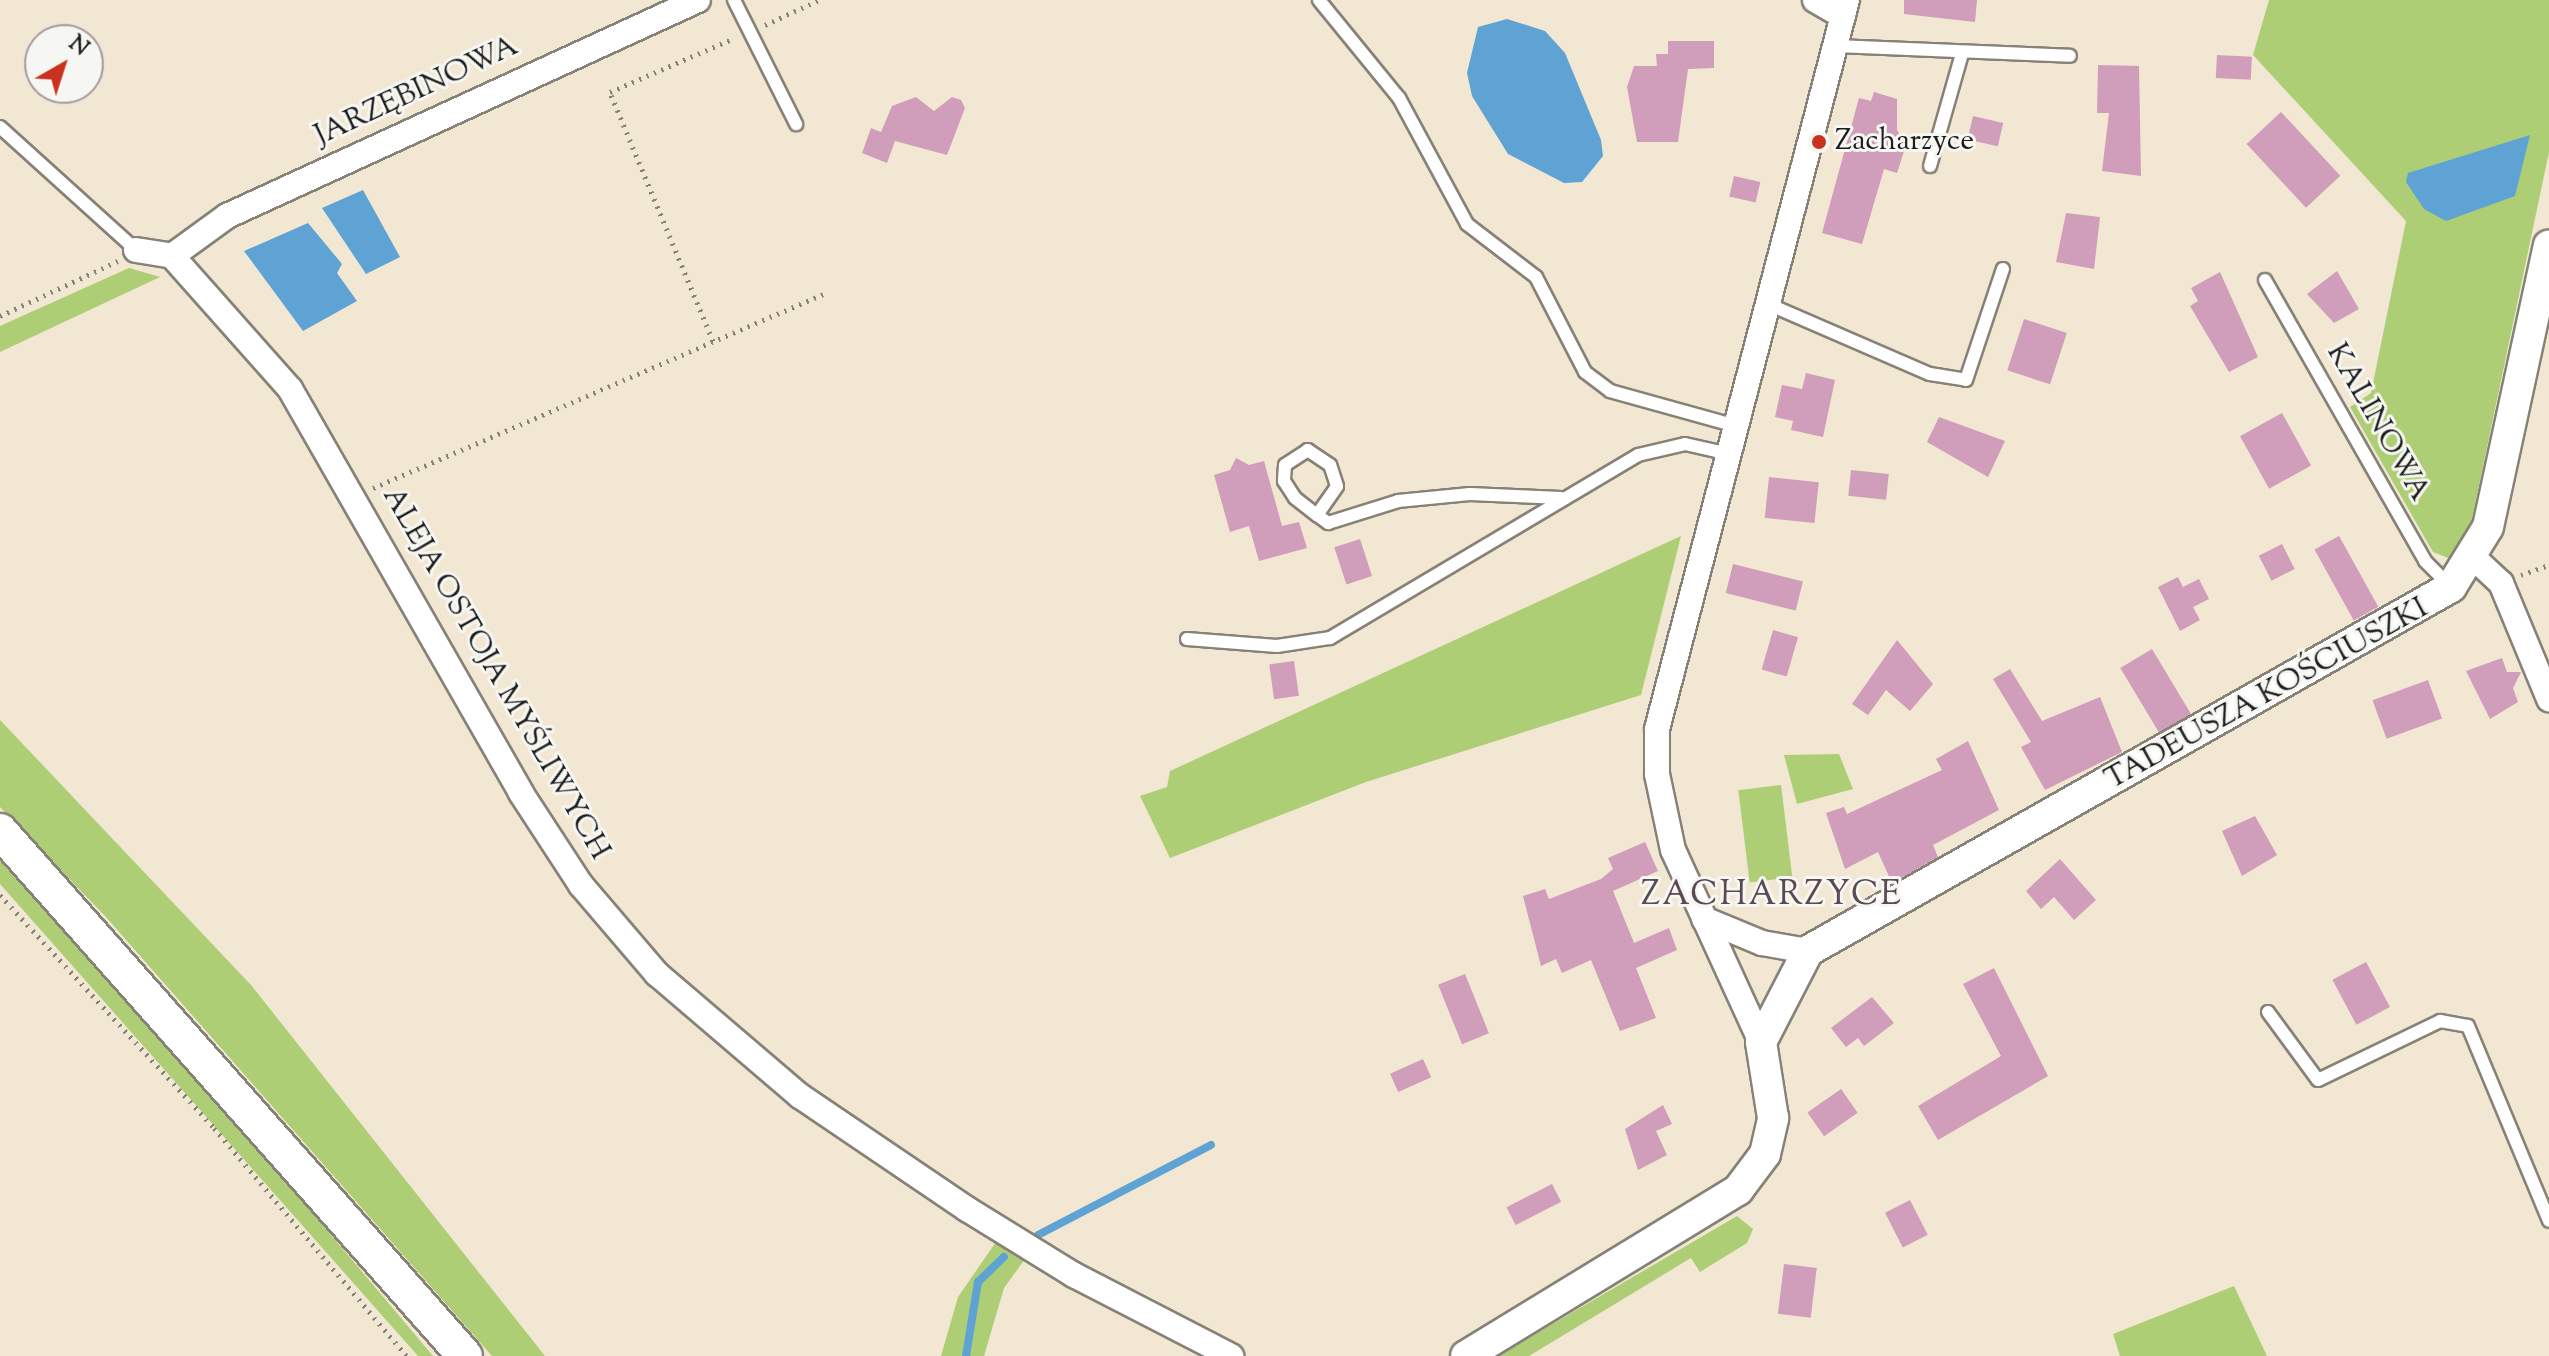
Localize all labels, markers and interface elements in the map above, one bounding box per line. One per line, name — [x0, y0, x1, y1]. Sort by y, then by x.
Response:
north arrow — [24, 24, 104, 104]
text: N — [61, 29, 95, 65]
street label: JARZĘBINOWA — [309, 29, 525, 155]
place label: Zacharzyce — [1835, 124, 1974, 160]
marker: Zacharzyce — [1810, 133, 1828, 151]
street label: KALINOWA — [2317, 338, 2437, 508]
street label: ALEJA OSTOJA MYŚLIWYCH — [373, 481, 617, 867]
street label: TADEUSZA KOŚCIUSZKI — [2099, 591, 2435, 799]
district label: ZACHARZYCE — [1641, 876, 1903, 916]

